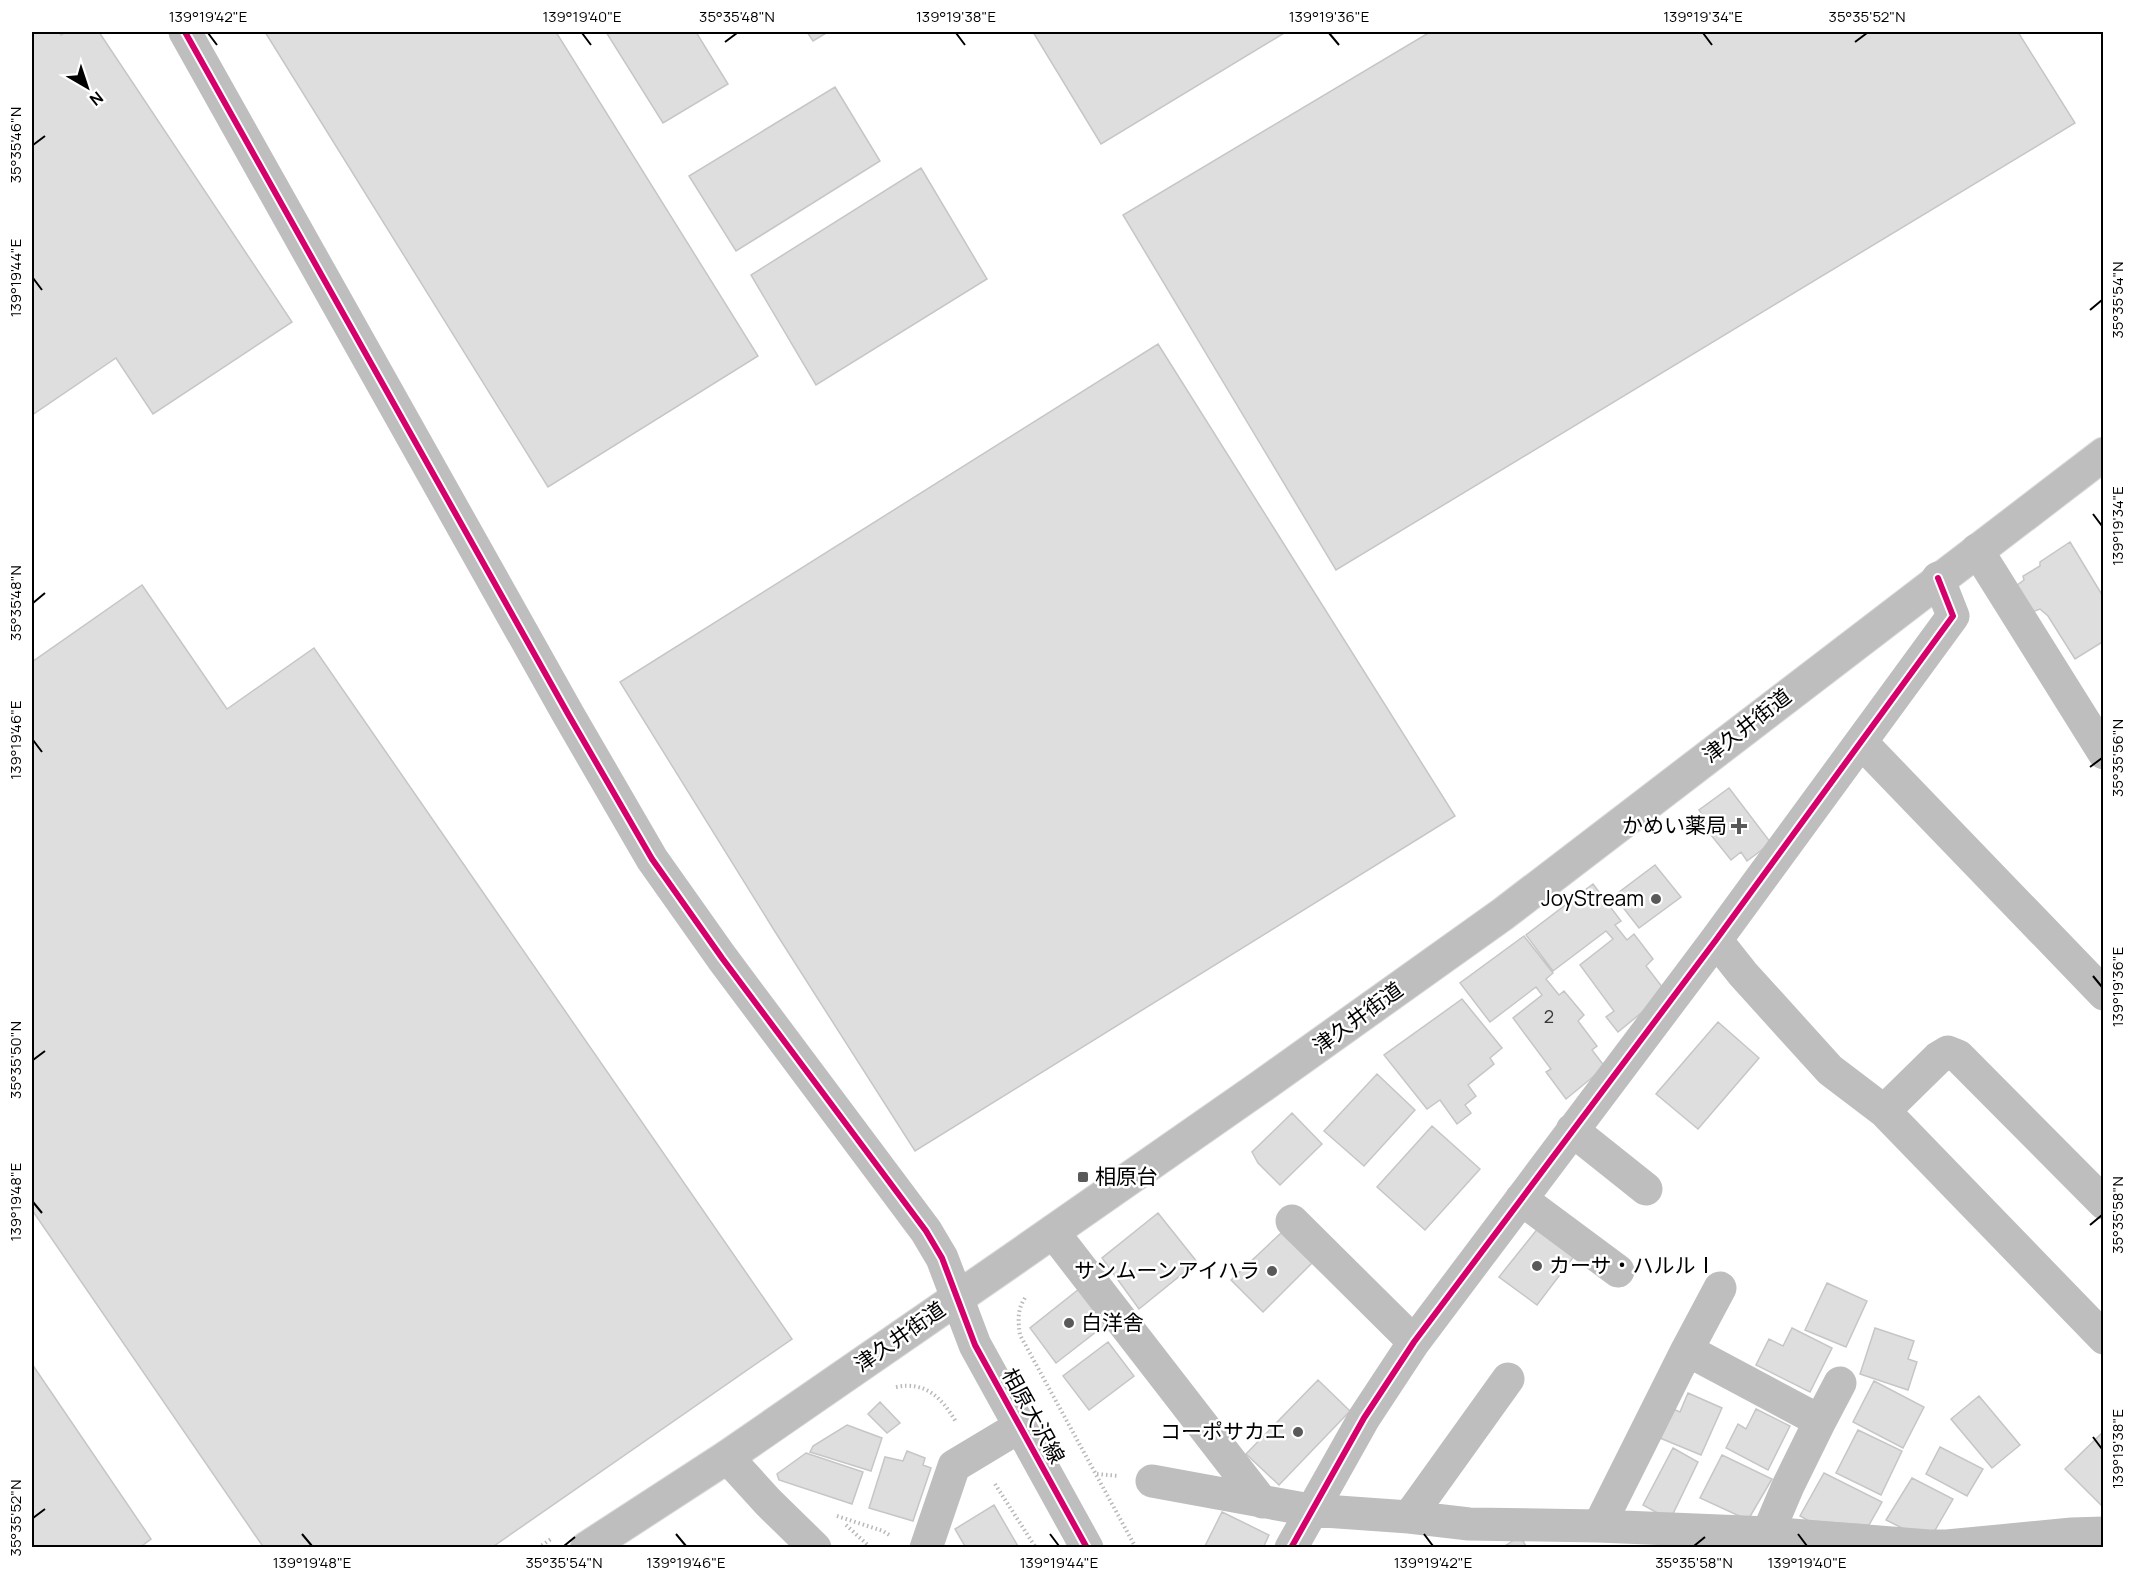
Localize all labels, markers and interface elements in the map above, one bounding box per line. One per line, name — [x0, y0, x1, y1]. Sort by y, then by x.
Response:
text: 139°19'42"E — [169, 6, 247, 27]
text: 139°19'40"E — [542, 6, 622, 27]
text: 35°35'48"N — [699, 6, 775, 27]
text: 139°19'38"E — [916, 6, 996, 27]
text: 139°19'36"E — [1289, 6, 1369, 27]
text: 139°19'34"E — [1663, 6, 1743, 27]
text: 35°35'52"N — [1829, 6, 1905, 27]
north arrow — [57, 57, 117, 117]
text: N — [85, 86, 108, 111]
text: 35°35'46"N — [5, 107, 26, 183]
text: 139°19'44"E — [5, 239, 26, 317]
text: 35°35'54"N — [2107, 261, 2128, 339]
text: 139°19'34"E — [2107, 486, 2128, 566]
text: 35°35'48"N — [5, 565, 26, 641]
street label: 津久井街道 — [1696, 682, 1796, 769]
text: 139°19'46"E — [5, 700, 26, 780]
text: 35°35'56"N — [2107, 719, 2128, 797]
place label: かめい薬局 — [1622, 811, 1727, 839]
marker: かめい薬局 — [1732, 819, 1746, 833]
place label: JoyStream — [1541, 884, 1644, 912]
marker: JoyStream — [1649, 892, 1663, 906]
text: 139°19'36"E — [2107, 947, 2128, 1027]
street label: 津久井街道 — [1307, 975, 1408, 1059]
house number: 2 — [1544, 1004, 1554, 1028]
text: 35°35'50"N — [5, 1021, 26, 1099]
place label: 相原台 — [1095, 1162, 1158, 1190]
text: 139°19'48"E — [5, 1163, 26, 1241]
marker: 相原台 — [1076, 1170, 1090, 1184]
text: 35°35'58"N — [2107, 1176, 2128, 1254]
place label: カーサ・ハルルⅠ — [1549, 1251, 1717, 1279]
place label: サンムーンアイハラ — [1074, 1256, 1260, 1284]
marker: カーサ・ハルルⅠ — [1530, 1259, 1544, 1273]
marker: サンムーンアイハラ — [1265, 1264, 1279, 1278]
street label: 津久井街道 — [848, 1295, 950, 1378]
place label: 白洋舎 — [1081, 1308, 1144, 1336]
marker: 白洋舎 — [1062, 1316, 1076, 1330]
street label: 相原大沢線 — [996, 1363, 1072, 1468]
text: 139°19'38"E — [2107, 1409, 2128, 1489]
place label: コーポサカエ — [1160, 1417, 1286, 1445]
marker: コーポサカエ — [1291, 1425, 1305, 1439]
text: 35°35'52"N — [5, 1480, 26, 1556]
text: 139°19'48"E — [273, 1552, 351, 1573]
text: 35°35'54"N — [525, 1552, 603, 1573]
text: 139°19'46"E — [646, 1552, 726, 1573]
text: 139°19'44"E — [1020, 1552, 1098, 1573]
text: 139°19'42"E — [1394, 1552, 1472, 1573]
text: 35°35'58"N — [1655, 1552, 1733, 1573]
text: 139°19'40"E — [1767, 1552, 1847, 1573]

